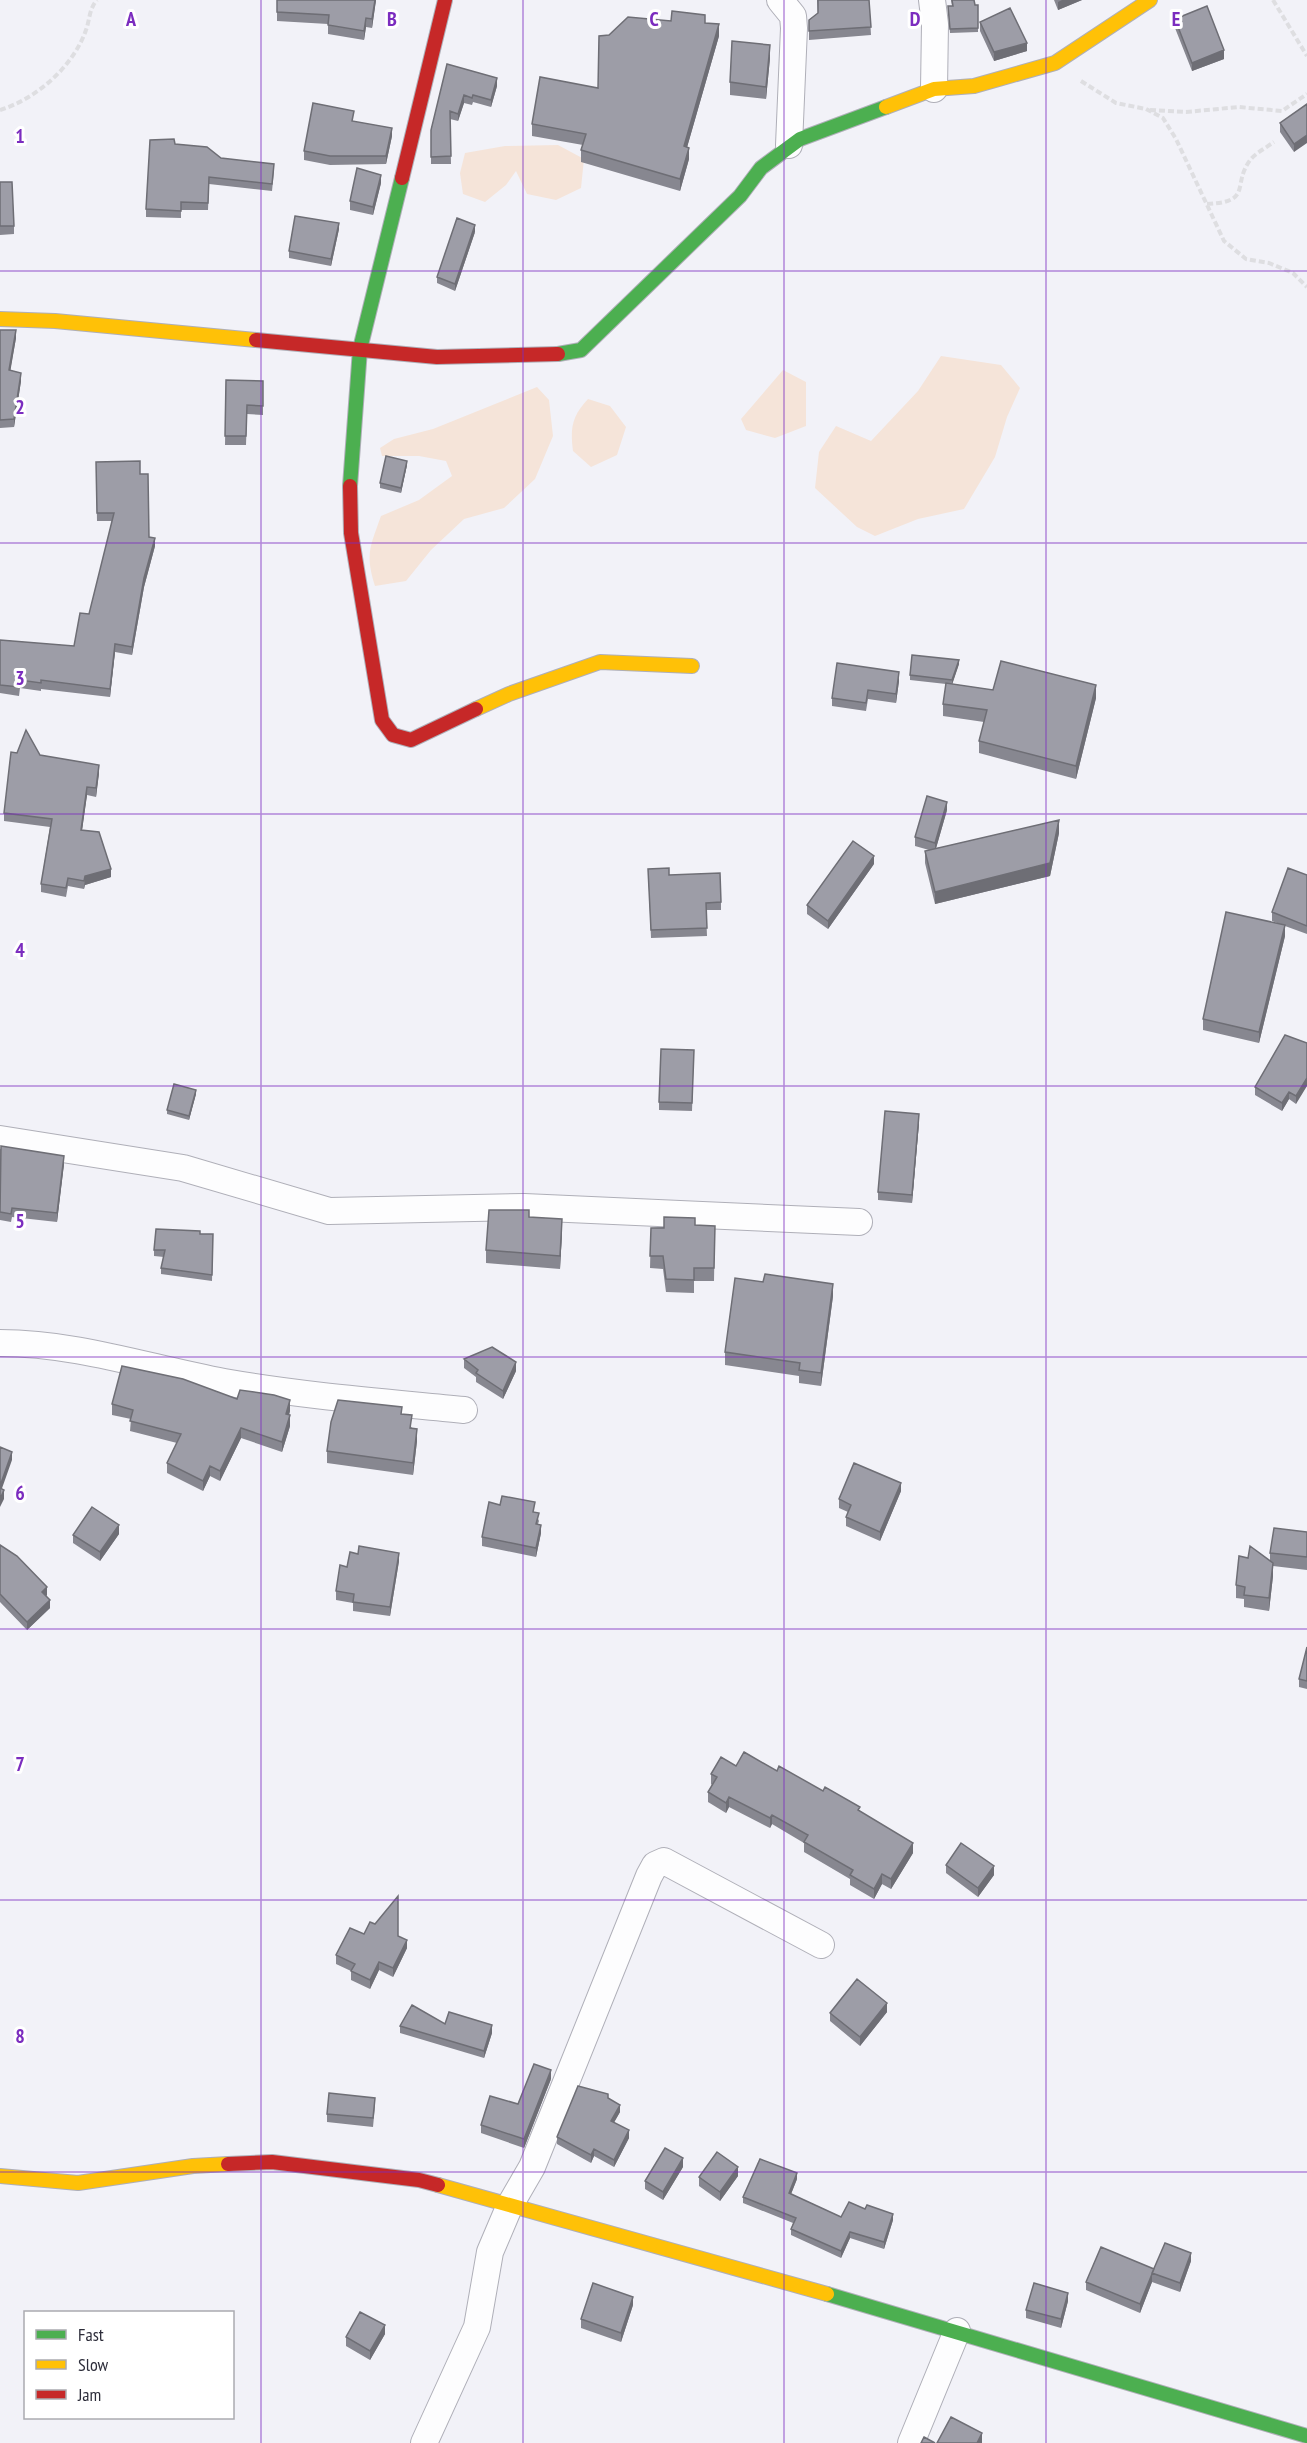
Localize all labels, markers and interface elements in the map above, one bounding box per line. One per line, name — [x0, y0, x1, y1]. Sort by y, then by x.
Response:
text: A — [125, 6, 137, 32]
text: B — [387, 6, 397, 32]
text: C — [649, 6, 659, 32]
text: D — [910, 6, 921, 32]
text: E — [1172, 6, 1180, 32]
text: 1 — [15, 123, 25, 149]
text: 2 — [15, 394, 25, 420]
text: 3 — [15, 665, 25, 691]
text: 4 — [15, 937, 25, 963]
text: 5 — [15, 1208, 25, 1234]
text: 6 — [15, 1480, 25, 1506]
text: 7 — [15, 1751, 25, 1777]
text: 8 — [15, 2023, 25, 2049]
legend — [24, 2311, 234, 2419]
text: Fast — [78, 2323, 104, 2346]
text: Slow — [78, 2353, 109, 2376]
text: Jam — [77, 2383, 101, 2406]

